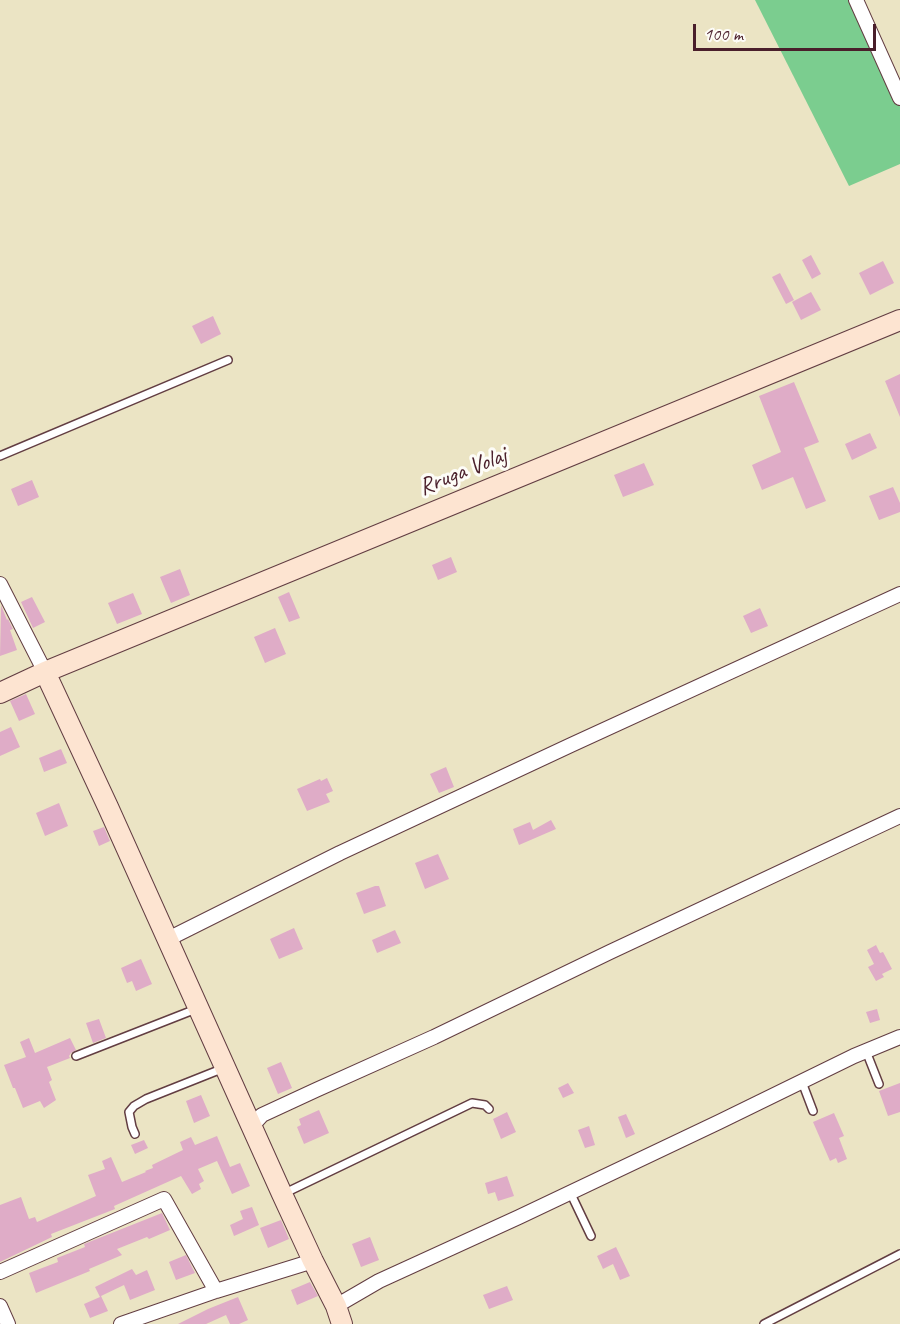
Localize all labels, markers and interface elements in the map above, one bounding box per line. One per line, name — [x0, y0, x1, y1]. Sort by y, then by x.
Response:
scale bar — [696, 12, 879, 50]
text: 100 m — [704, 23, 743, 45]
street label: Rruga Volaj — [415, 441, 511, 503]

